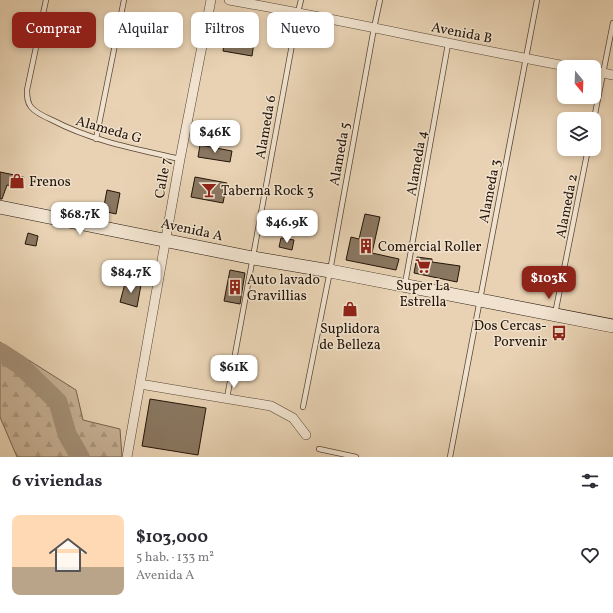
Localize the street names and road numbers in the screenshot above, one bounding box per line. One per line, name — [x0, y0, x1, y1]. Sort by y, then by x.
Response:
street label: Avenida B — [430, 18, 494, 49]
street label: Alameda 6 — [251, 94, 281, 161]
street label: Alameda G — [73, 112, 144, 149]
street label: Alameda 5 — [326, 121, 355, 188]
street label: Alameda 4 — [402, 129, 433, 197]
street label: Calle 7 — [151, 156, 176, 200]
street label: Alameda 3 — [475, 158, 506, 225]
street label: Alameda 2 — [552, 172, 583, 240]
street label: Avenida A — [159, 215, 225, 246]

